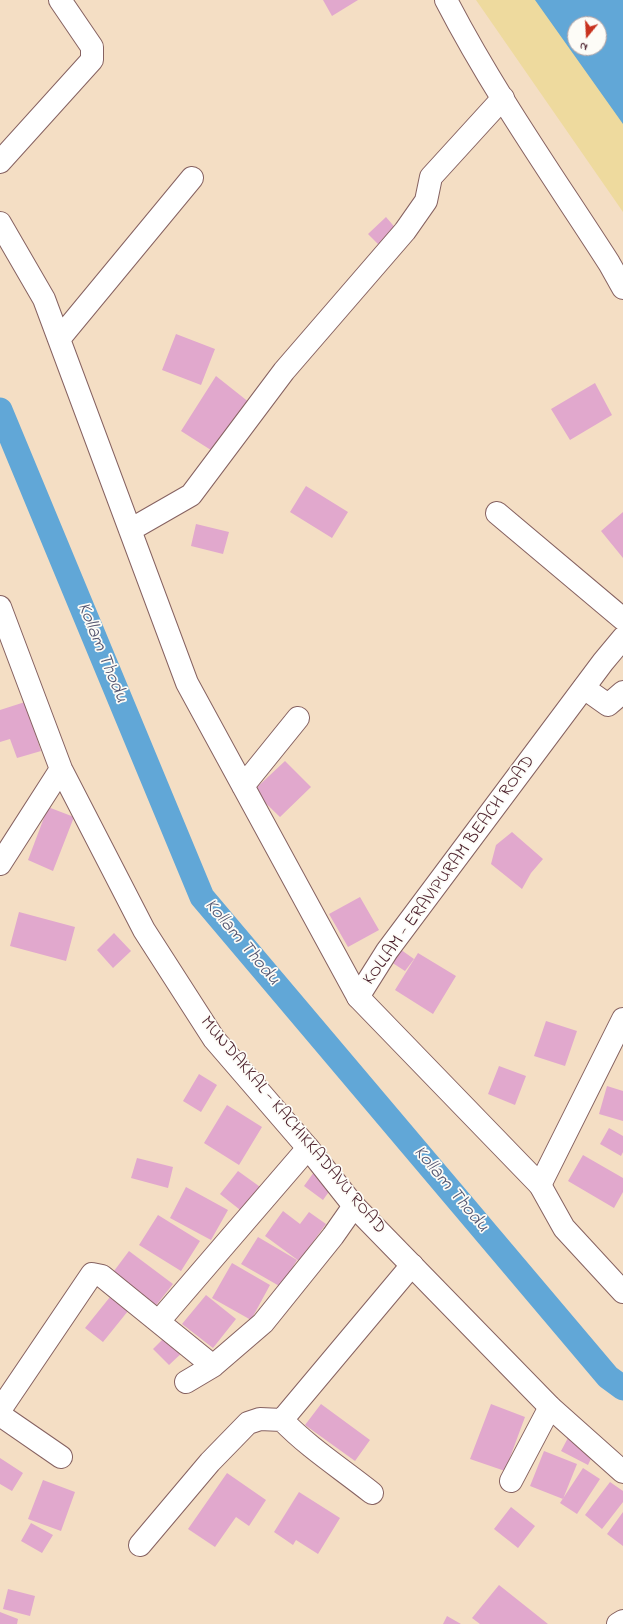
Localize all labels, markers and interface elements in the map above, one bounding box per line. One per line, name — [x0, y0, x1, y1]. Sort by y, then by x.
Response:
north arrow — [567, 16, 607, 56]
text: N — [578, 38, 590, 55]
water label: Kollam Thodu — [71, 600, 131, 706]
street label: KOLLAM - ERAVIPURAM BEACH ROAD — [359, 752, 541, 990]
water label: Kollam Thodu — [198, 895, 284, 991]
street label: MUNDAKKAL - KACHIKKADAVU ROAD — [195, 1013, 389, 1239]
water label: Kollam Thodu — [407, 1142, 493, 1238]

